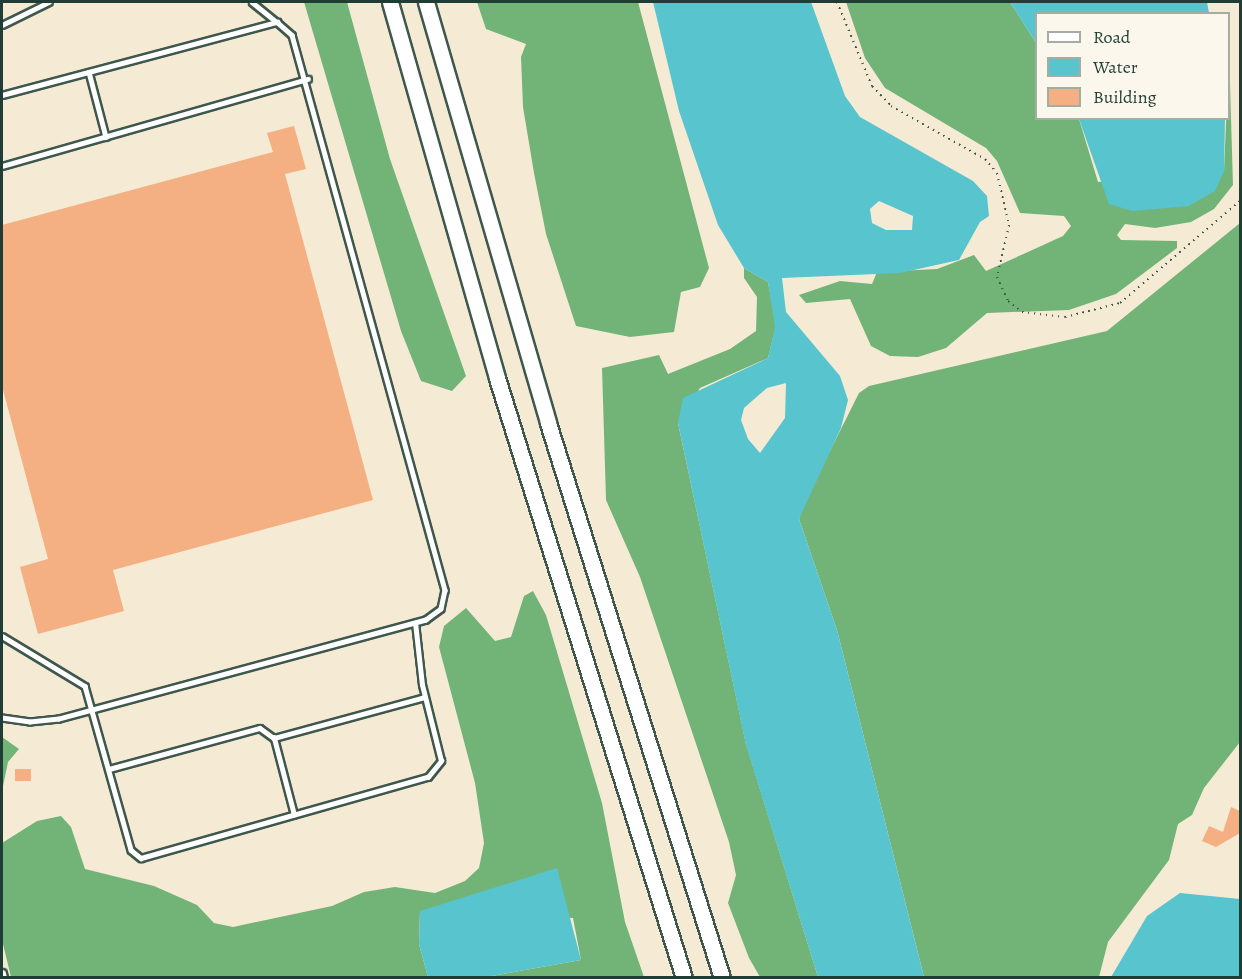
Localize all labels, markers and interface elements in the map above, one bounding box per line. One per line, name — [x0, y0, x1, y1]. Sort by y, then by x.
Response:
legend — [1035, 12, 1230, 120]
text: Road — [1093, 25, 1130, 49]
text: Water — [1093, 55, 1138, 79]
text: Building — [1093, 85, 1157, 109]

